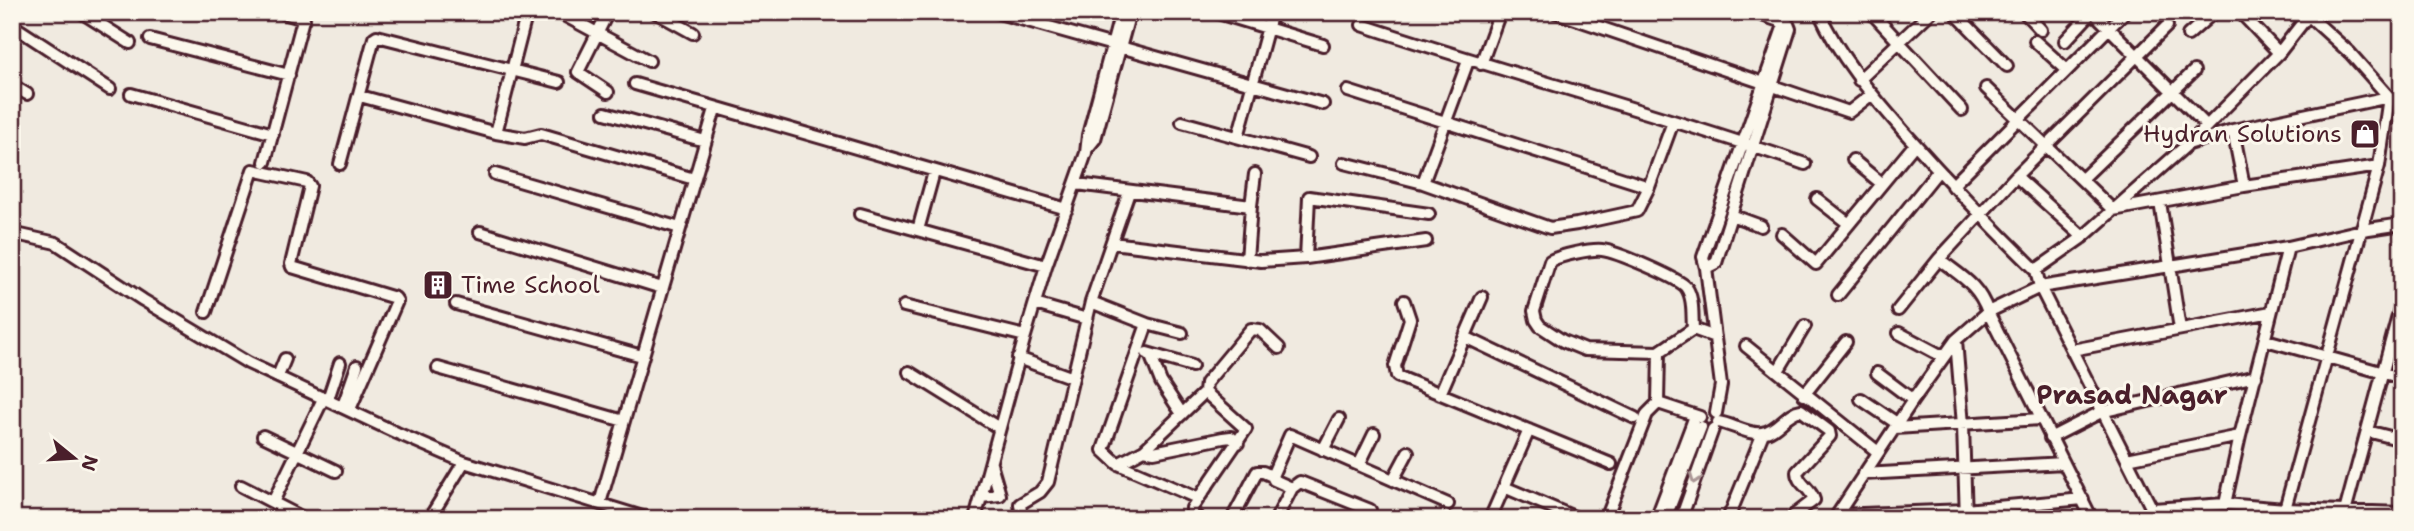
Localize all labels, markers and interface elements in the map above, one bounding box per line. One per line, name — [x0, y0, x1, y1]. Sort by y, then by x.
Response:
shop icon: Hydran Solutions — [2348, 117, 2382, 151]
place label: Hydran Solutions — [2143, 118, 2342, 150]
building icon: Time School — [421, 268, 455, 302]
place label: Time School — [461, 269, 600, 301]
district label: Prasad Nagar — [2036, 377, 2228, 412]
north arrow — [38, 422, 108, 492]
text: N — [75, 452, 104, 474]
one-way arrow — [1689, 473, 1703, 485]

